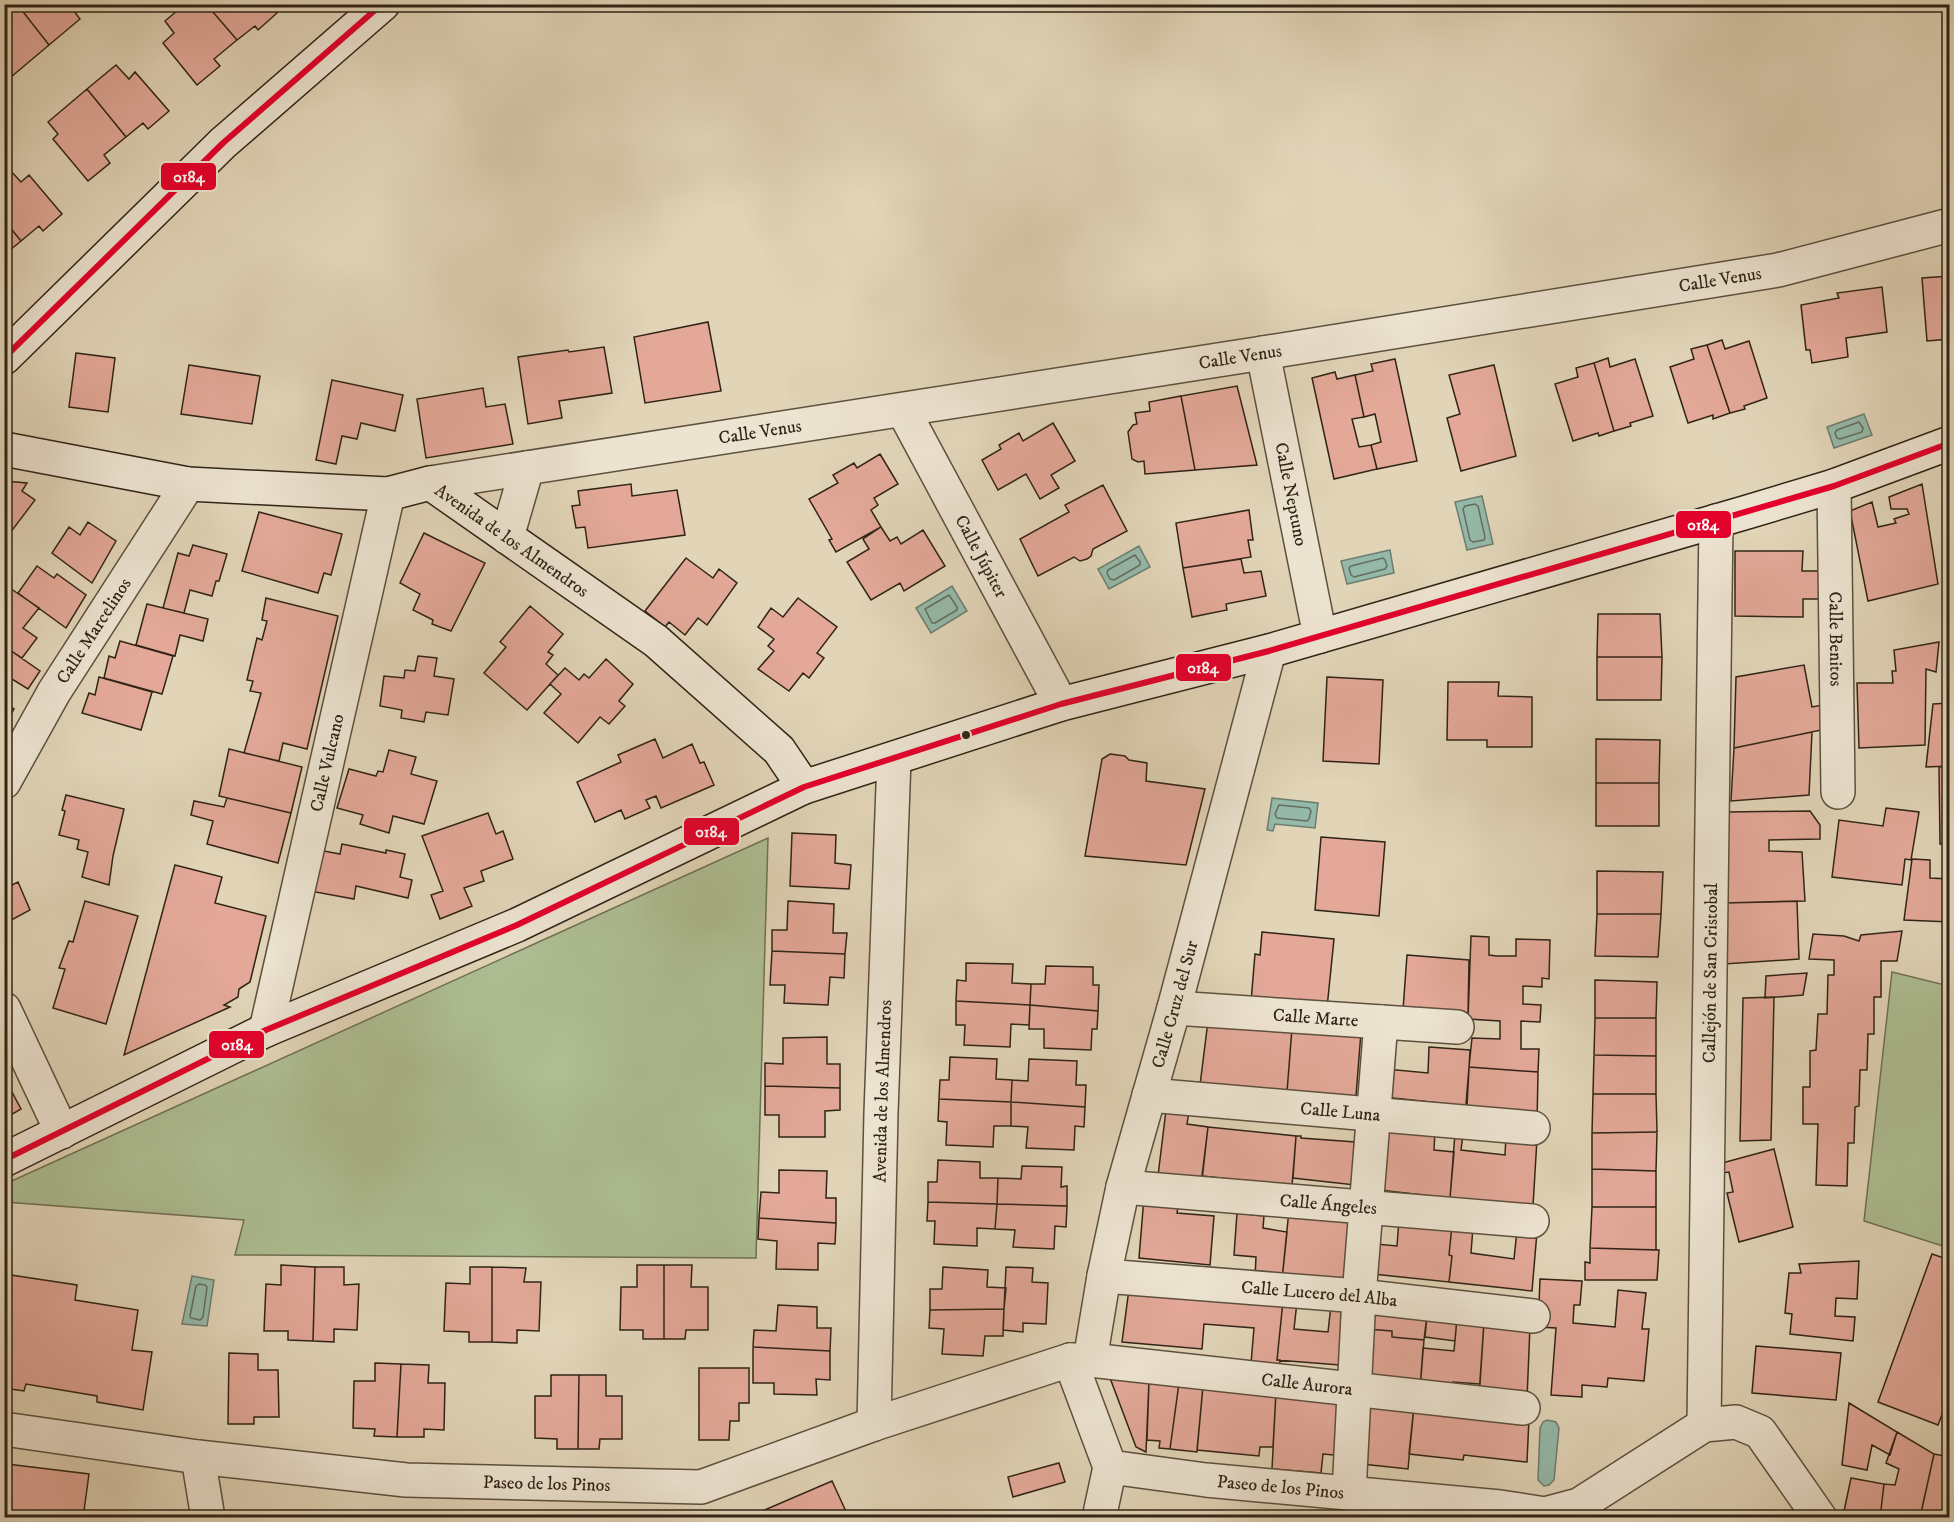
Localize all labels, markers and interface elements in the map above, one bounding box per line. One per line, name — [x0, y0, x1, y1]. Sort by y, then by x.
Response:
line badge: 0184 — [160, 162, 217, 191]
text: 0184 — [173, 167, 206, 187]
street label: Calle Venus — [1677, 263, 1763, 298]
street label: Calle Venus — [1197, 340, 1283, 375]
street label: Calle Venus — [717, 415, 803, 450]
street label: Calle Neptuno — [1269, 441, 1312, 548]
street label: Avenida de los Almendros — [430, 480, 593, 603]
line badge: 0184 — [1675, 510, 1732, 539]
street label: Calle Júpiter — [950, 511, 1012, 602]
text: 0184 — [1687, 515, 1720, 535]
street label: Calle Marcelinos — [52, 574, 137, 688]
street label: Calle Benitos — [1823, 591, 1847, 687]
line badge: 0184 — [1175, 653, 1232, 682]
text: 0184 — [1187, 658, 1220, 678]
street label: Calle Vulcano — [306, 712, 350, 814]
unlabelled marker — [960, 729, 972, 741]
line badge: 0184 — [683, 817, 740, 846]
text: 0184 — [695, 822, 728, 842]
street label: Callejón de San Cristobal — [1699, 882, 1723, 1063]
street label: Calle Cruz del Sur — [1147, 938, 1204, 1071]
street label: Avenida de los Almendros — [869, 999, 897, 1183]
street label: Calle Marte — [1272, 1005, 1359, 1032]
line badge: 0184 — [208, 1030, 265, 1059]
text: 0184 — [221, 1035, 254, 1055]
street label: Calle Luna — [1299, 1098, 1382, 1127]
street label: Calle Ángeles — [1279, 1190, 1378, 1220]
street label: Calle Lucero del Alba — [1240, 1277, 1399, 1312]
street label: Calle Aurora — [1260, 1369, 1354, 1401]
street label: Paseo de los Pinos — [1216, 1471, 1345, 1505]
street label: Paseo de los Pinos — [483, 1472, 611, 1497]

